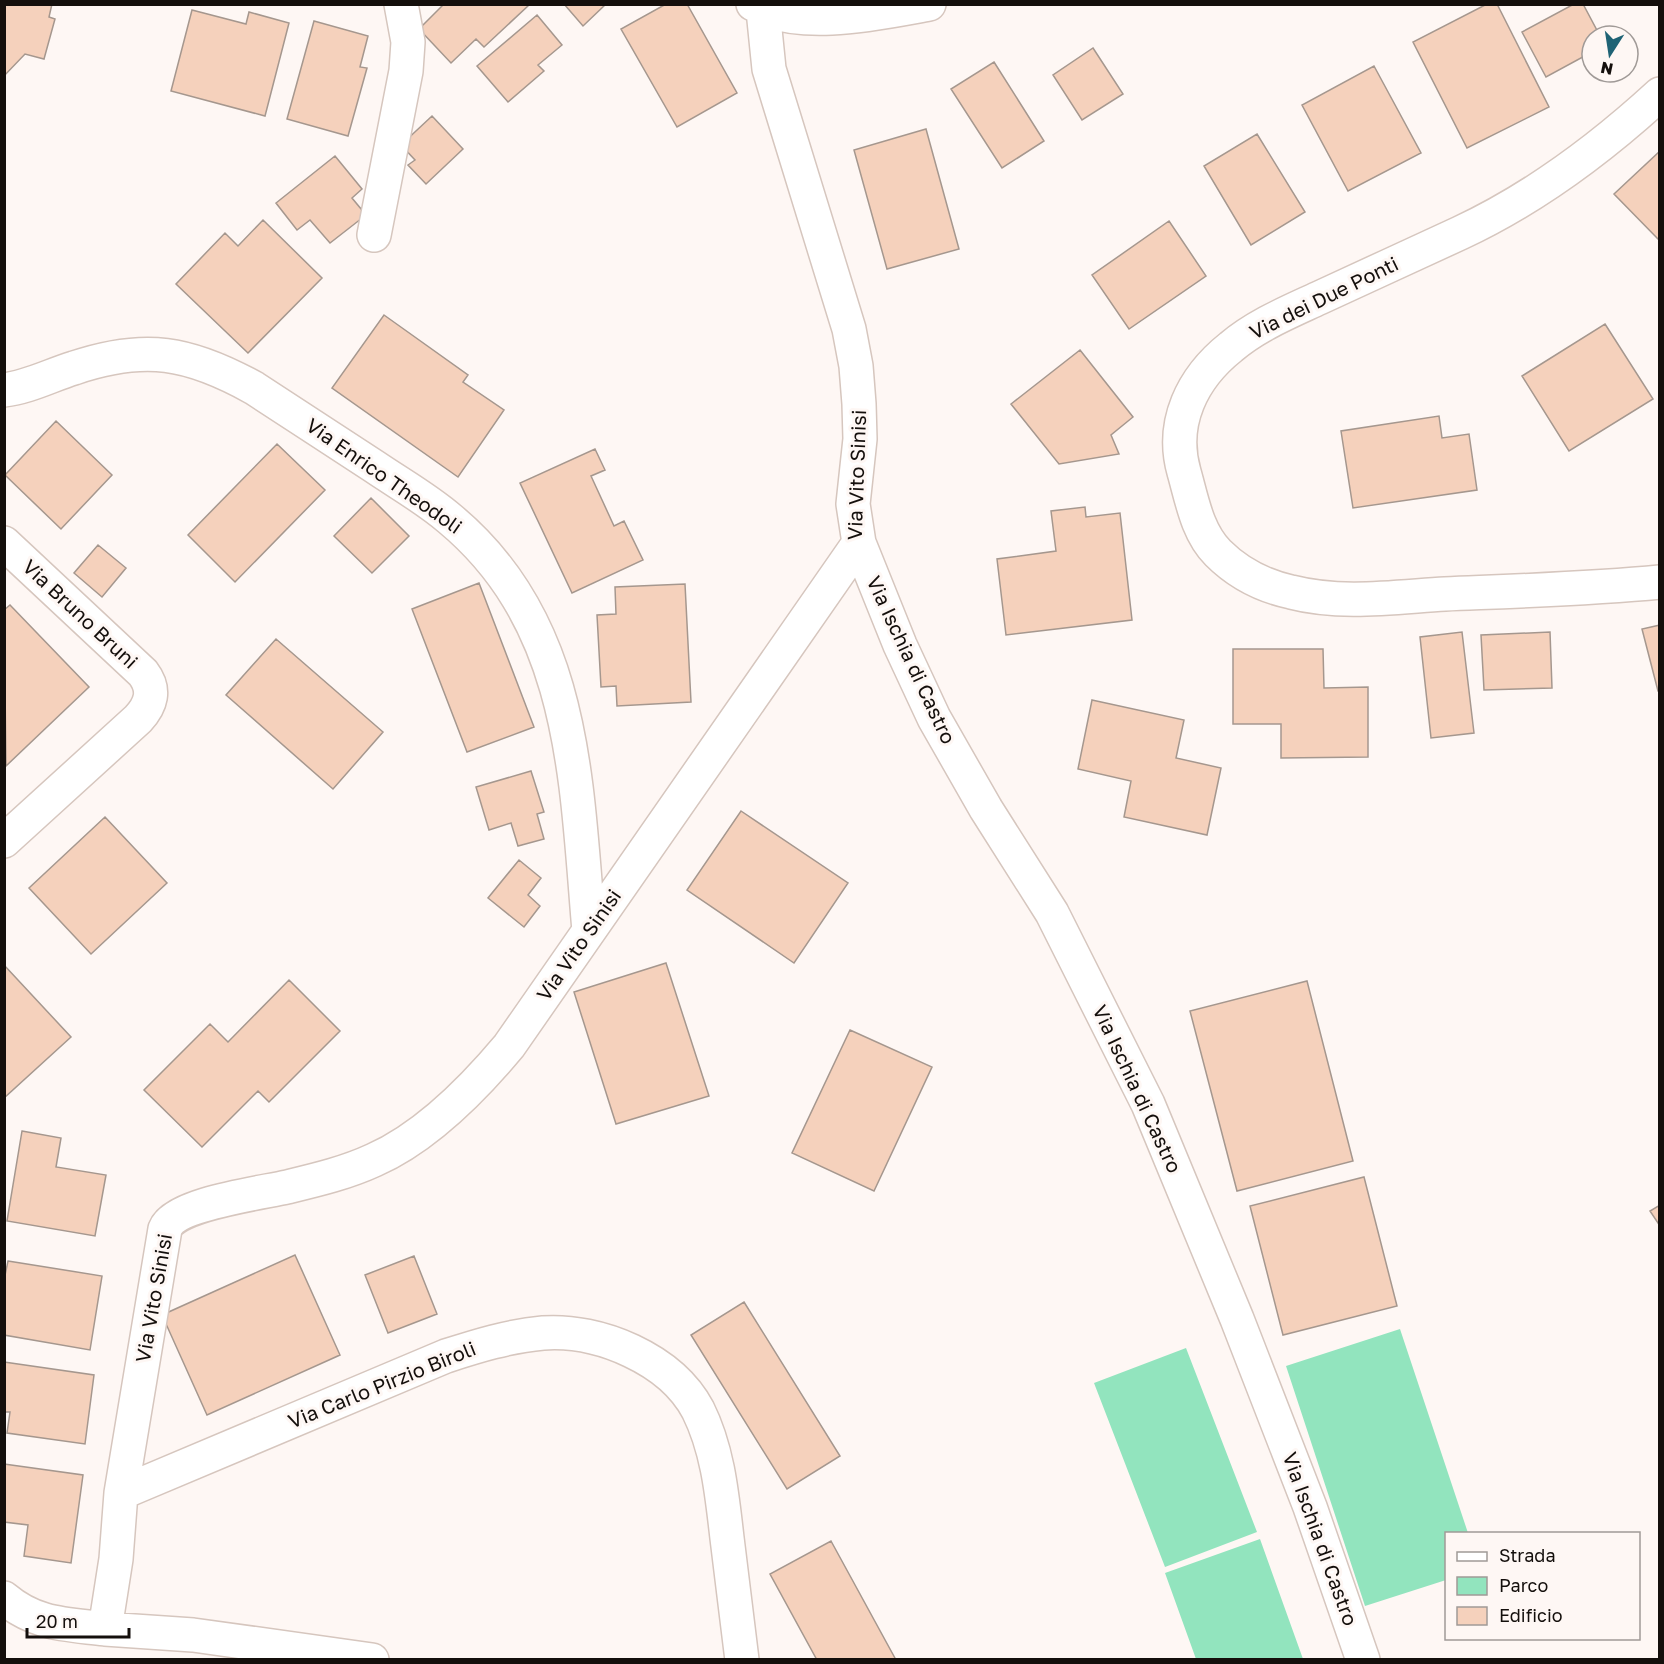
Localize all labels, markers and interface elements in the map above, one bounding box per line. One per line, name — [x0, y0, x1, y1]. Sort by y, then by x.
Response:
north arrow — [1580, 24, 1640, 84]
text: N — [1599, 58, 1615, 80]
street label: Via dei Due Ponti — [1245, 251, 1402, 343]
street label: Via Vito Sinisi — [842, 409, 870, 541]
street label: Via Enrico Theodoli — [302, 412, 467, 538]
street label: Via Bruno Bruni — [18, 554, 143, 673]
street label: Via Ischia di Castro — [862, 572, 961, 747]
street label: Via Vito Sinisi — [531, 884, 625, 1005]
street label: Via Ischia di Castro — [1088, 1001, 1187, 1176]
street label: Via Vito Sinisi — [130, 1231, 176, 1364]
street label: Via Carlo Pirzio Biroli — [284, 1335, 479, 1433]
street label: Via Ischia di Castro — [1278, 1449, 1363, 1629]
legend — [1445, 1532, 1640, 1640]
text: Strada — [1499, 1544, 1556, 1566]
text: Parco — [1499, 1574, 1548, 1596]
scale bar — [27, 1601, 129, 1639]
text: Edificio — [1499, 1604, 1563, 1626]
text: 20 m — [36, 1610, 78, 1632]

